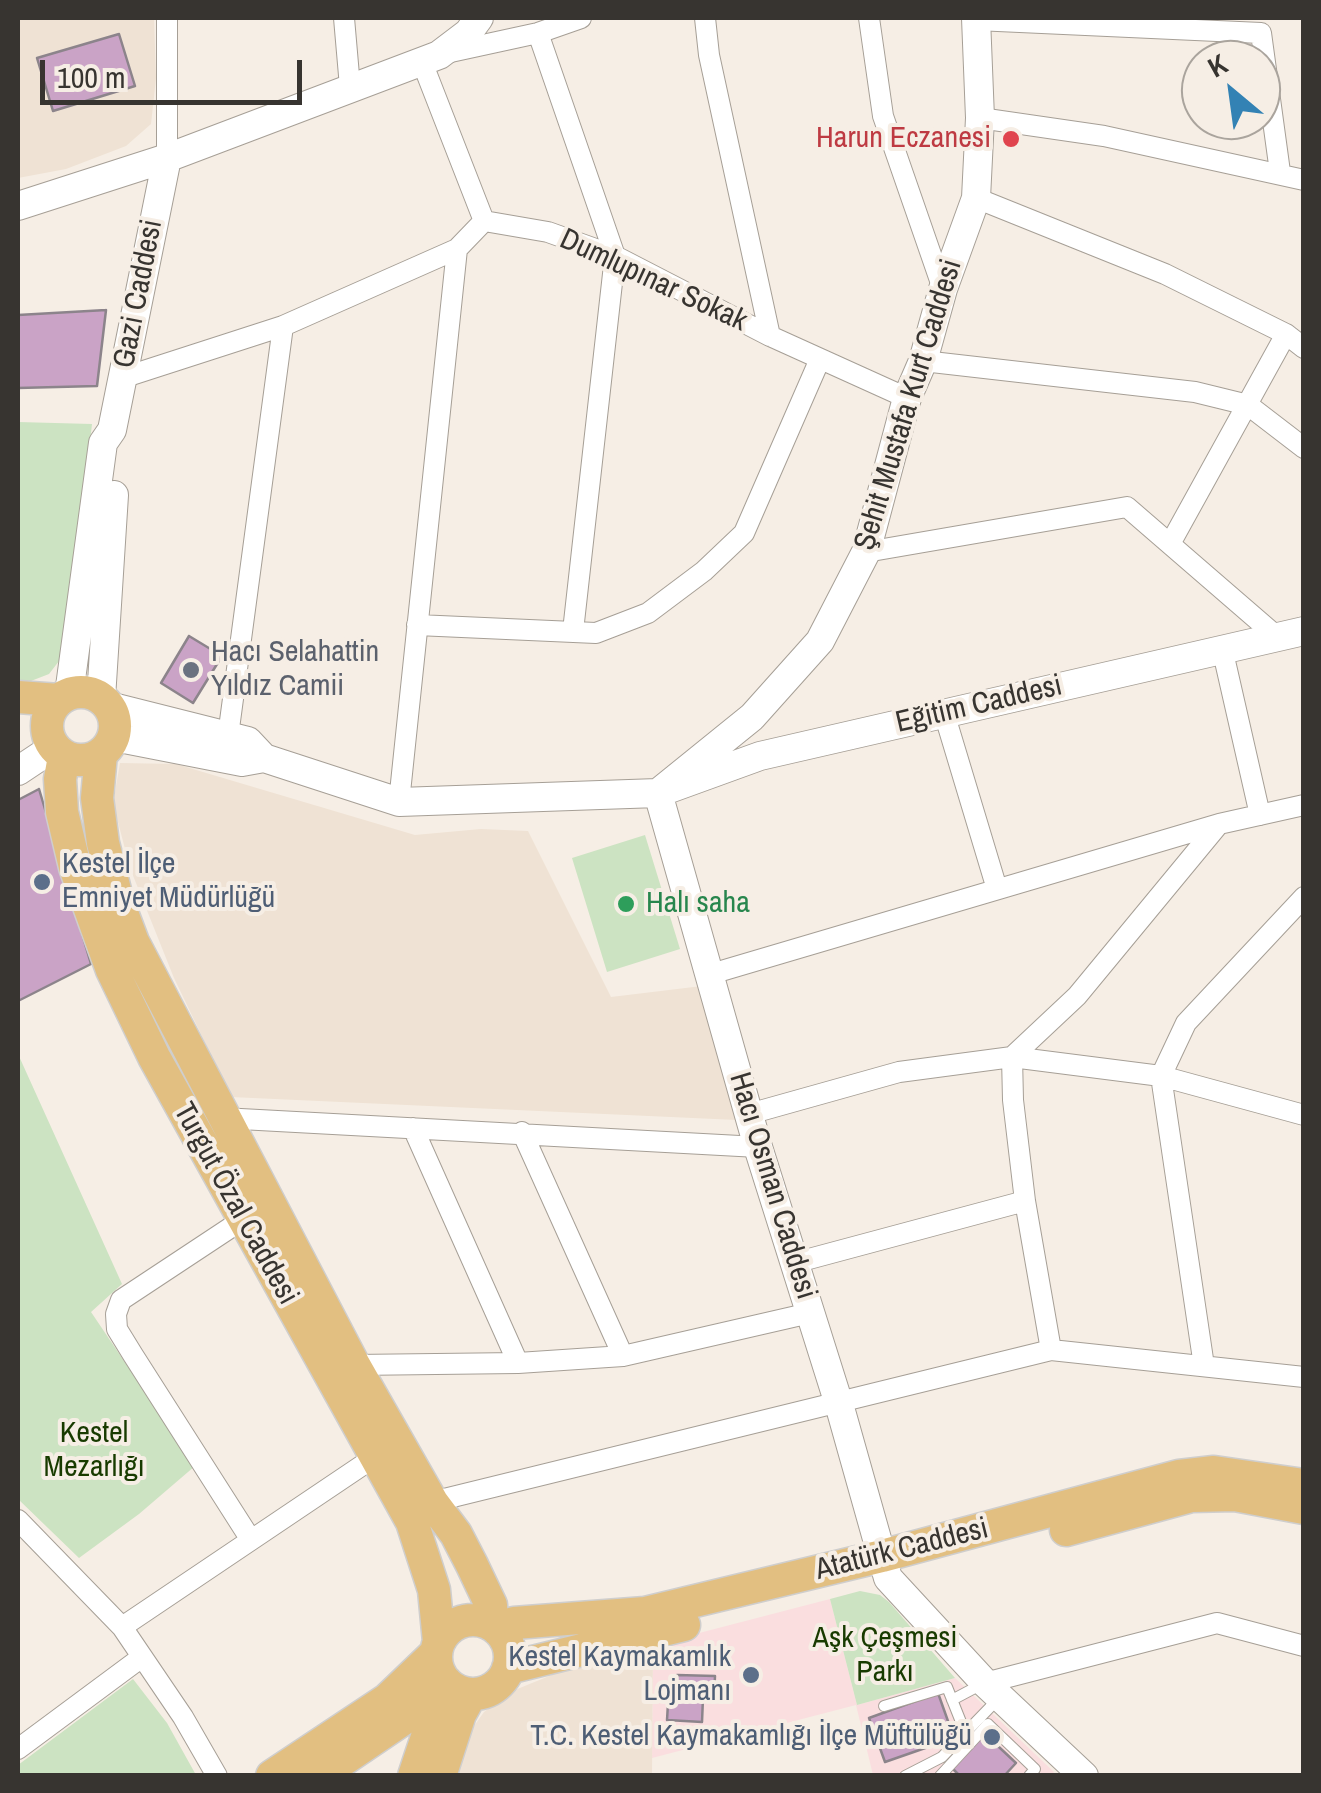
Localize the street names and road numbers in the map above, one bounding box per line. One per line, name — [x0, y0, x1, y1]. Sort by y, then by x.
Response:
street label: Gazi Caddesi — [107, 217, 171, 371]
street label: Dumlupınar Sokak — [554, 222, 752, 340]
street label: Şehit Mustafa Kurt Caddesi — [848, 255, 970, 555]
street label: Eğitim Caddesi — [892, 668, 1066, 742]
street label: Hacı Osman Caddesi — [720, 1068, 824, 1304]
street label: Turgut Özal Caddesi — [165, 1097, 305, 1311]
street label: Atatürk Caddesi — [812, 1511, 992, 1589]

